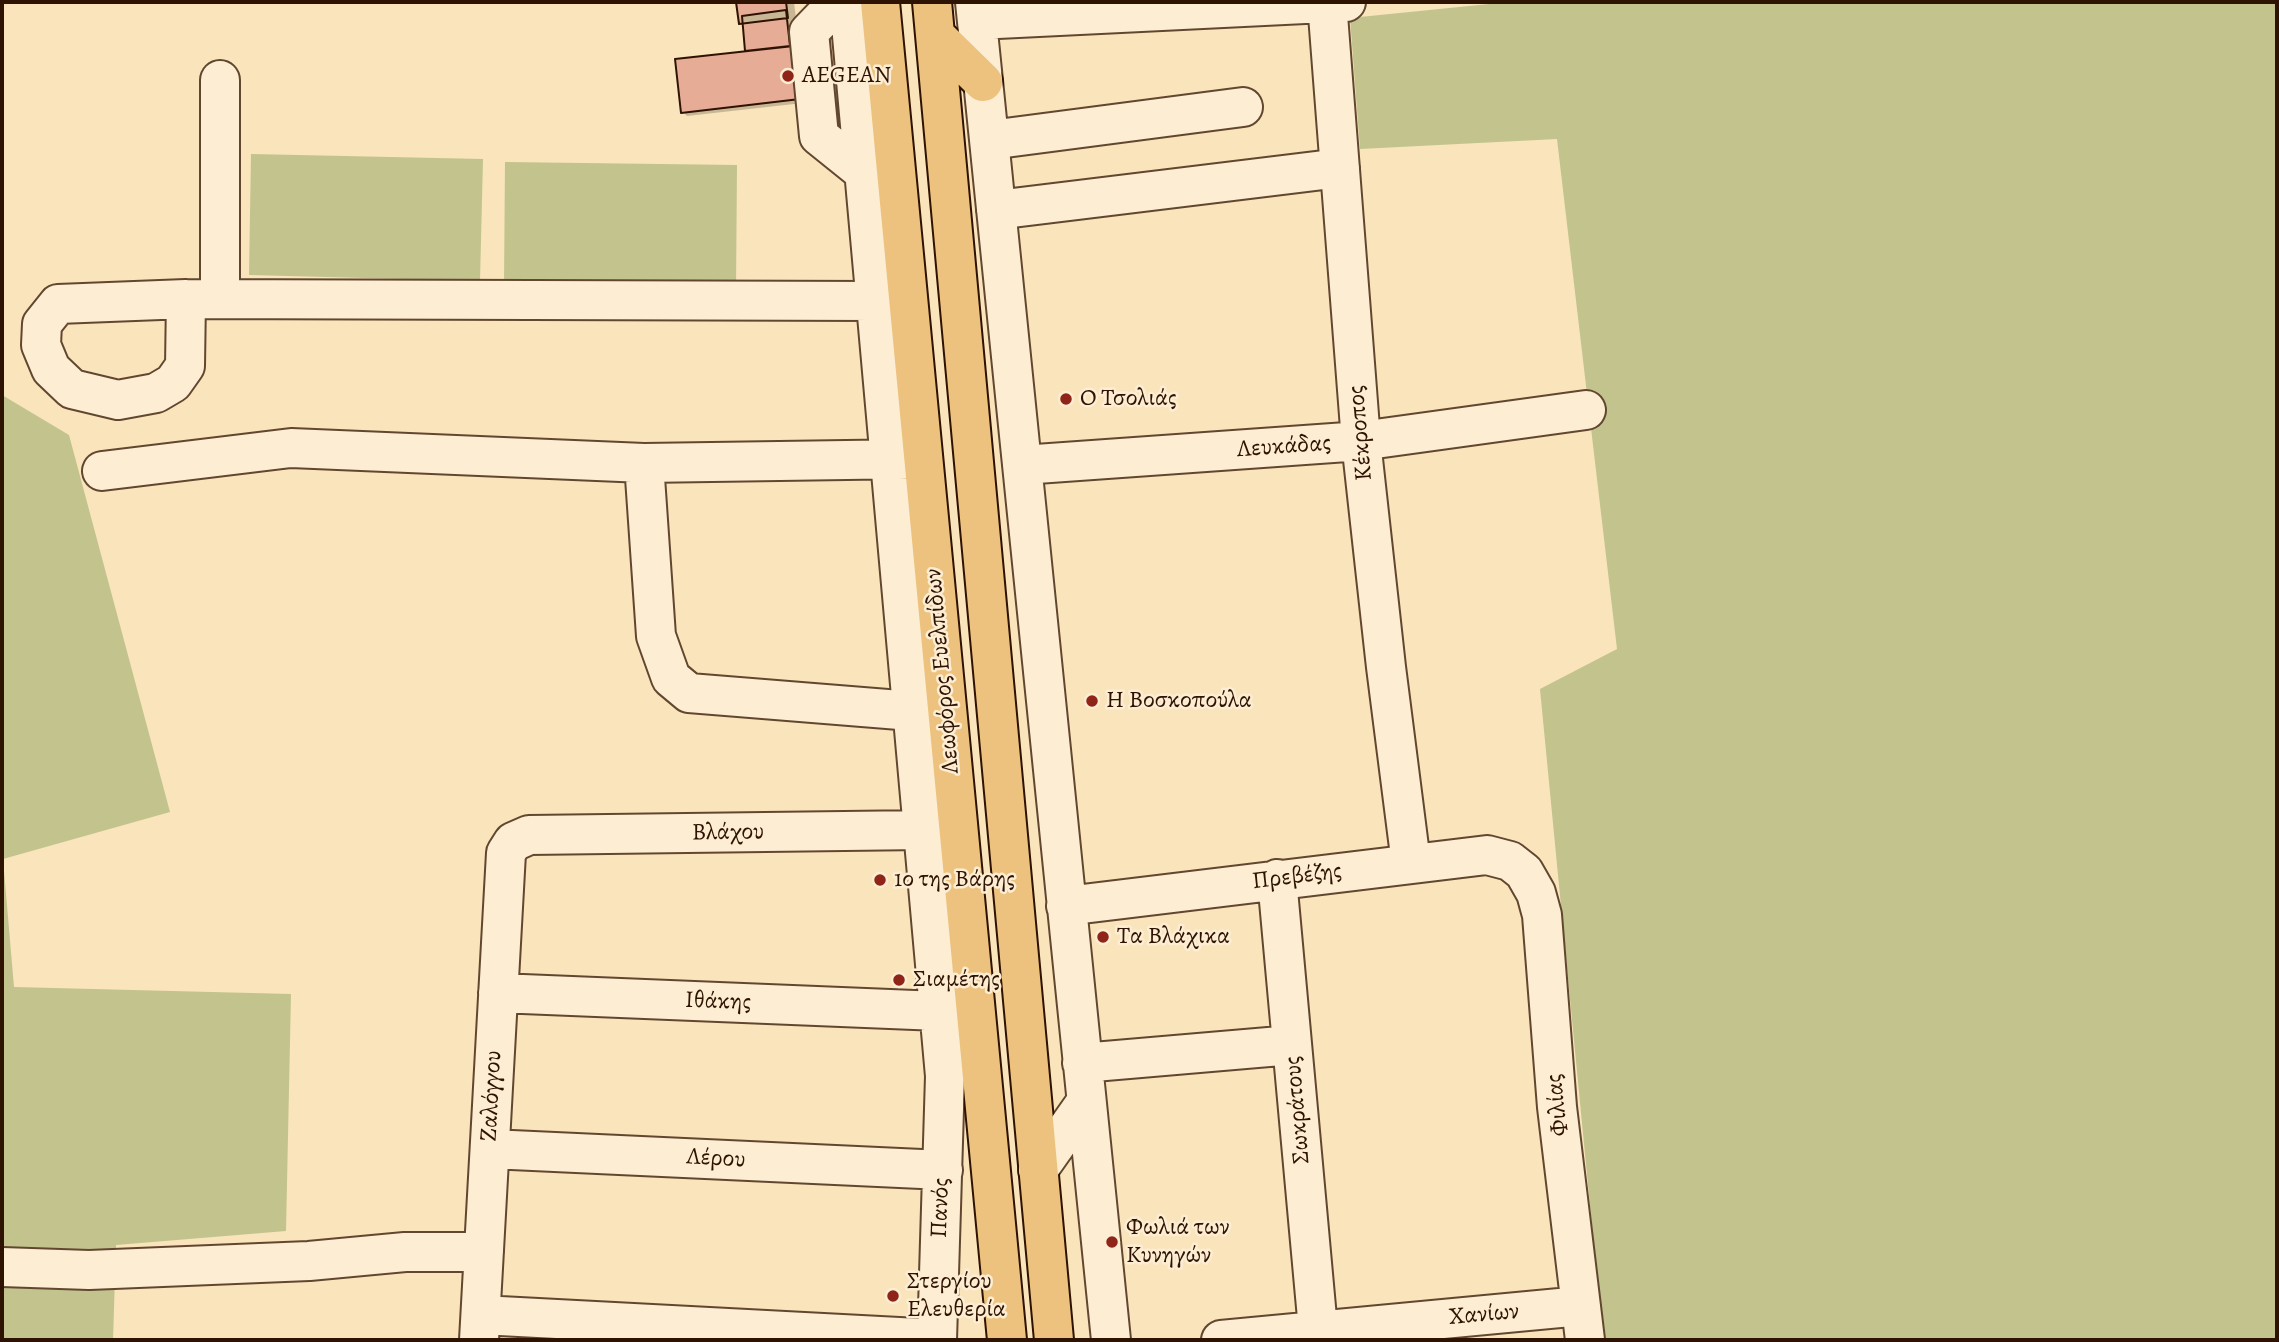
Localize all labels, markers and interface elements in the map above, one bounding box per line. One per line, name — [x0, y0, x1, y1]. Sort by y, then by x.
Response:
place label: AEGEAN — [802, 62, 891, 90]
marker: AEGEAN — [780, 68, 796, 84]
street label: Κέκροπος — [1342, 384, 1380, 482]
place label: Ο Τσολιάς — [1080, 385, 1177, 413]
marker: Ο Τσολιάς — [1058, 391, 1074, 407]
street label: Λευκάδας — [1236, 429, 1332, 465]
street label: Λεωφόρος Ευελπίδων — [920, 567, 966, 775]
place label: Η Βοσκοπούλα — [1106, 687, 1252, 715]
marker: Η Βοσκοπούλα — [1084, 693, 1100, 709]
street label: Βλάχου — [692, 818, 764, 848]
street label: Πρεβέζης — [1251, 857, 1343, 897]
place label: 1ο της Βάρης — [894, 866, 1015, 894]
marker: 1ο της Βάρης — [872, 872, 888, 888]
place label: Τα Βλάχικα — [1117, 923, 1230, 951]
marker: Τα Βλάχικα — [1095, 929, 1111, 945]
place label: Σιαμέτης — [913, 966, 1000, 994]
marker: Σιαμέτης — [891, 972, 907, 988]
street label: Ιθάκης — [684, 986, 752, 1018]
street label: Ζαλόγγου — [475, 1050, 509, 1142]
street label: Σωκράτους — [1279, 1055, 1317, 1165]
street label: Φιλίας — [1540, 1072, 1576, 1138]
street label: Λέρου — [686, 1143, 746, 1175]
street label: Πανός — [926, 1177, 956, 1239]
place label: Φωλιά των Κυνηγών — [1126, 1214, 1229, 1270]
marker: Φωλιά των Κυνηγών — [1104, 1234, 1120, 1250]
place label: Στεργίου Ελευθερία — [907, 1268, 1006, 1324]
marker: Στεργίου Ελευθερία — [885, 1288, 901, 1304]
street label: Χανίων — [1448, 1298, 1520, 1332]

